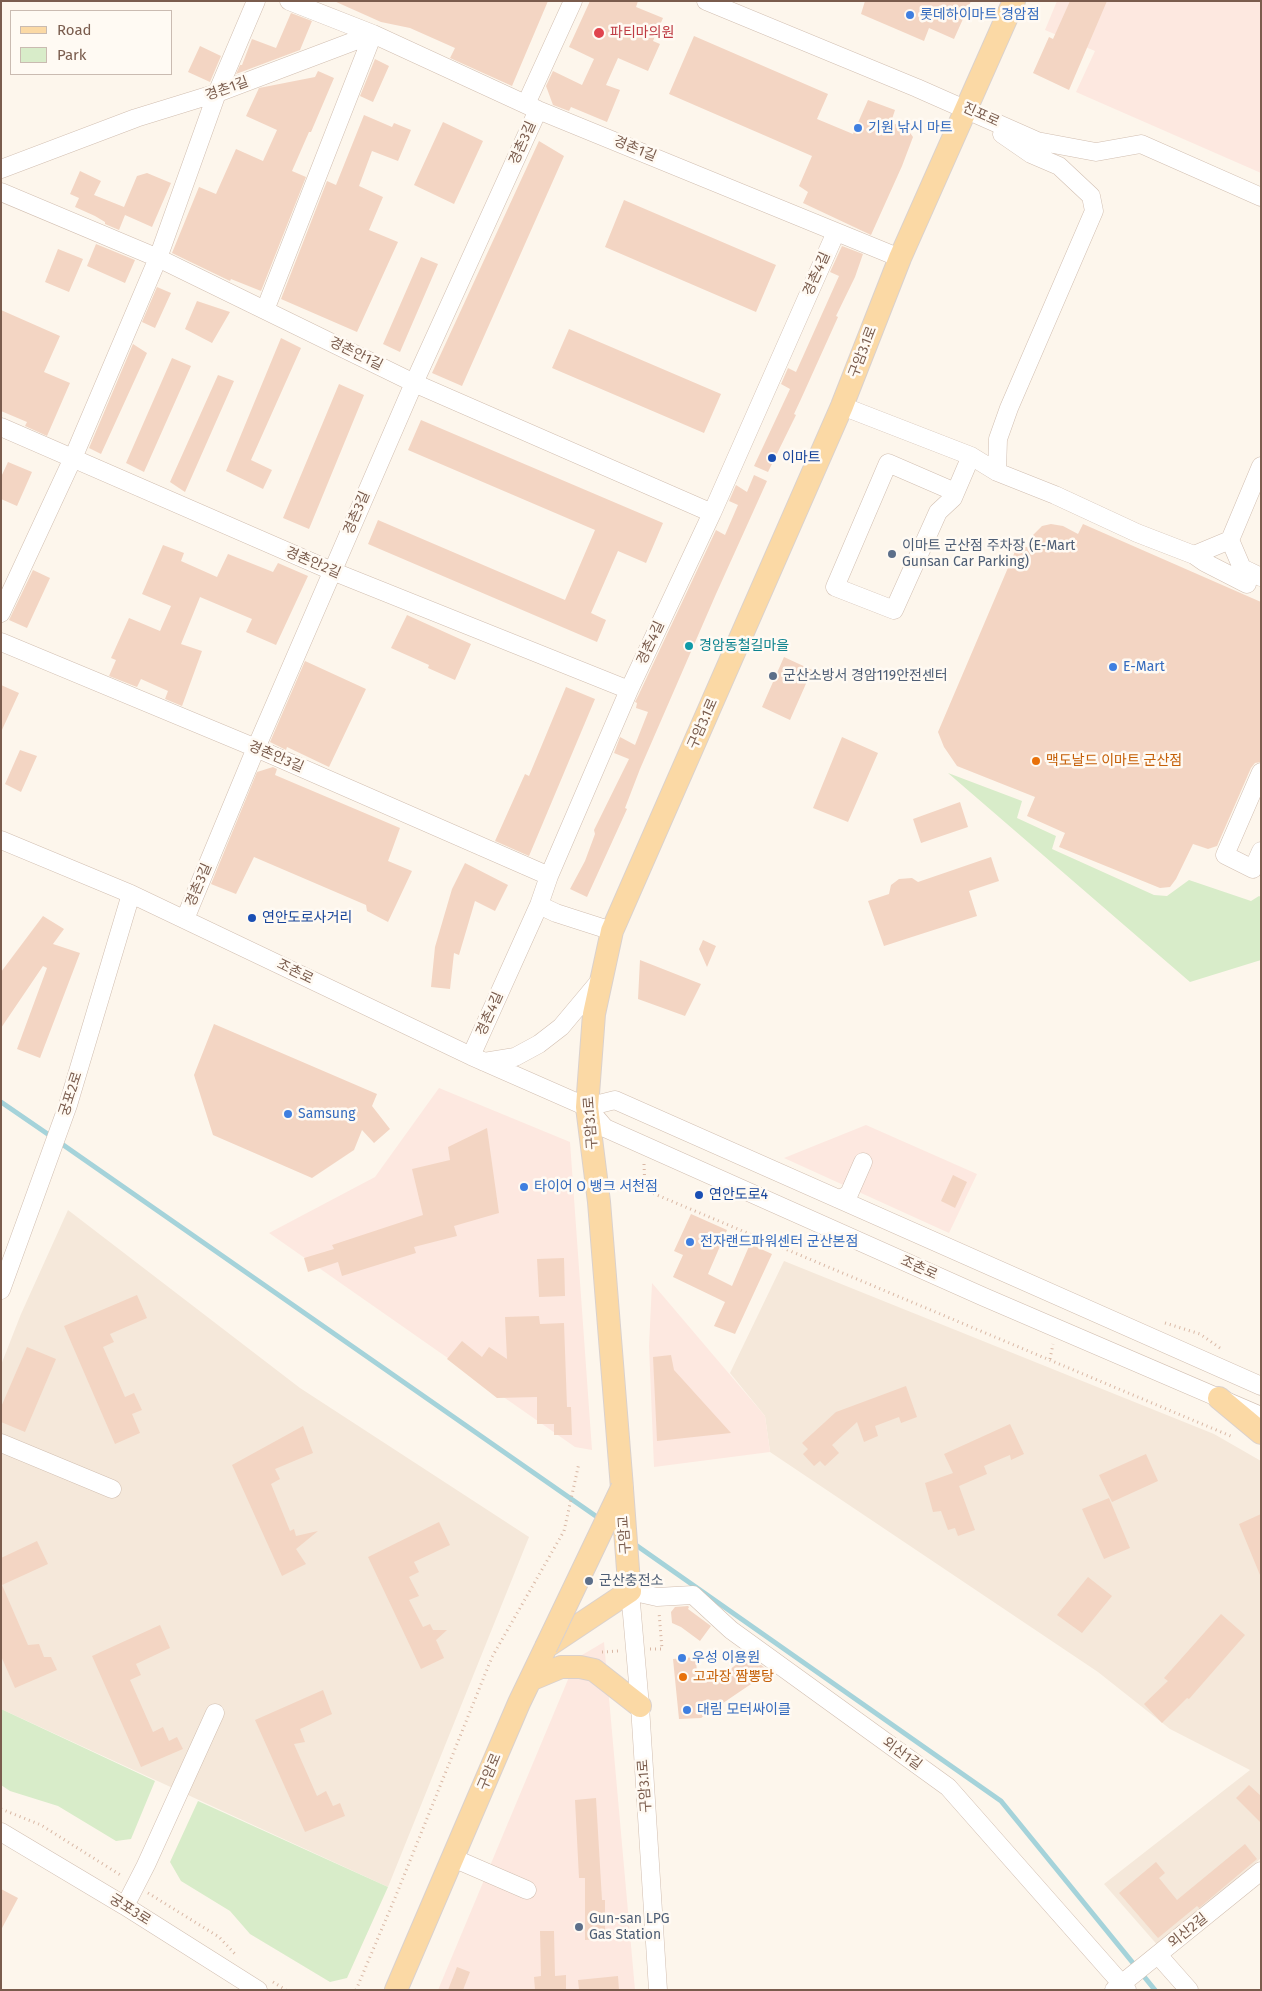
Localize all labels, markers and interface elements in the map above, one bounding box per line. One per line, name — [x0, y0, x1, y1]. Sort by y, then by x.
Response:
place label: 롯데하이마트 경암점 — [920, 7, 1040, 23]
marker: 롯데하이마트 경암점 — [904, 9, 916, 21]
legend — [10, 10, 172, 75]
text: Road — [57, 21, 92, 39]
place label: 파티마의원 — [610, 25, 674, 41]
marker: 파티마의원 — [592, 26, 606, 40]
text: Park — [57, 46, 87, 64]
street label: 경촌1길 — [203, 73, 251, 105]
street label: 진포로 — [960, 99, 1002, 131]
street label: 경촌3길 — [506, 119, 540, 167]
place label: 기원 낚시 마트 — [868, 120, 953, 136]
marker: 기원 낚시 마트 — [852, 122, 864, 134]
street label: 경촌1길 — [611, 133, 659, 165]
street label: 경촌4길 — [800, 250, 834, 298]
street label: 구암3.1로 — [846, 324, 880, 380]
street label: 경촌안1길 — [326, 334, 386, 374]
place label: 이마트 — [782, 450, 821, 466]
marker: 이마트 — [766, 452, 778, 464]
street label: 경촌3길 — [340, 489, 374, 537]
place label: 이마트 군산점 주차장 (E-Mart Gunsan Car Parking) — [902, 538, 1075, 570]
street label: 경촌안2길 — [283, 544, 343, 582]
marker: 이마트 군산점 주차장 (E-Mart Gunsan Car Parking) — [886, 548, 898, 560]
street label: 경촌4길 — [634, 619, 668, 667]
place label: 경암동철길마을 — [699, 638, 789, 654]
marker: 경암동철길마을 — [683, 640, 695, 652]
place label: E-Mart — [1123, 659, 1165, 675]
marker: E-Mart — [1107, 661, 1119, 673]
place label: 군산소방서 경암119안전센터 — [783, 668, 948, 684]
marker: 군산소방서 경암119안전센터 — [767, 670, 779, 682]
street label: 구암3.1로 — [684, 696, 722, 752]
street label: 경촌안3길 — [246, 738, 306, 776]
place label: 맥도날드 이마트 군산점 — [1046, 753, 1182, 769]
marker: 맥도날드 이마트 군산점 — [1030, 755, 1042, 767]
street label: 경촌3길 — [182, 861, 216, 909]
place label: 연안도로사거리 — [262, 910, 352, 926]
marker: 연안도로사거리 — [246, 912, 258, 924]
street label: 조촌로 — [274, 956, 316, 988]
street label: 경촌4길 — [473, 990, 507, 1038]
street label: 궁포2로 — [56, 1070, 86, 1118]
street label: 구암3.1로 — [581, 1096, 601, 1150]
place label: Samsung — [298, 1106, 355, 1122]
marker: Samsung — [282, 1108, 294, 1120]
place label: 타이어 O 뱅크 서천점 — [534, 1179, 658, 1195]
marker: 타이어 O 뱅크 서천점 — [518, 1181, 530, 1193]
place label: 연안도로4 — [709, 1187, 768, 1203]
marker: 연안도로4 — [693, 1189, 705, 1201]
place label: 전자랜드파워센터 군산본점 — [700, 1234, 858, 1250]
marker: 전자랜드파워센터 군산본점 — [684, 1236, 696, 1248]
street label: 조촌로 — [898, 1252, 940, 1284]
street label: 구암교 — [615, 1515, 635, 1555]
place label: 군산충전소 — [599, 1573, 663, 1589]
marker: 군산충전소 — [583, 1575, 595, 1587]
place label: 우성 이용원 — [692, 1650, 760, 1666]
marker: 우성 이용원 — [676, 1652, 688, 1664]
place label: 고과장 짬뽕탕 — [693, 1669, 774, 1685]
marker: 고과장 짬뽕탕 — [677, 1671, 689, 1683]
place label: 대림 모터싸이클 — [697, 1702, 791, 1718]
marker: 대림 모터싸이클 — [681, 1704, 693, 1716]
street label: 외산1길 — [879, 1734, 925, 1774]
street label: 구암로 — [475, 1751, 505, 1793]
street label: 구암3.1로 — [635, 1759, 655, 1813]
street label: 궁포3로 — [106, 1891, 154, 1929]
street label: 외산2길 — [1165, 1910, 1211, 1952]
place label: Gun-san LPG Gas Station — [589, 1911, 670, 1944]
marker: Gun-san LPG Gas Station — [573, 1921, 585, 1933]

